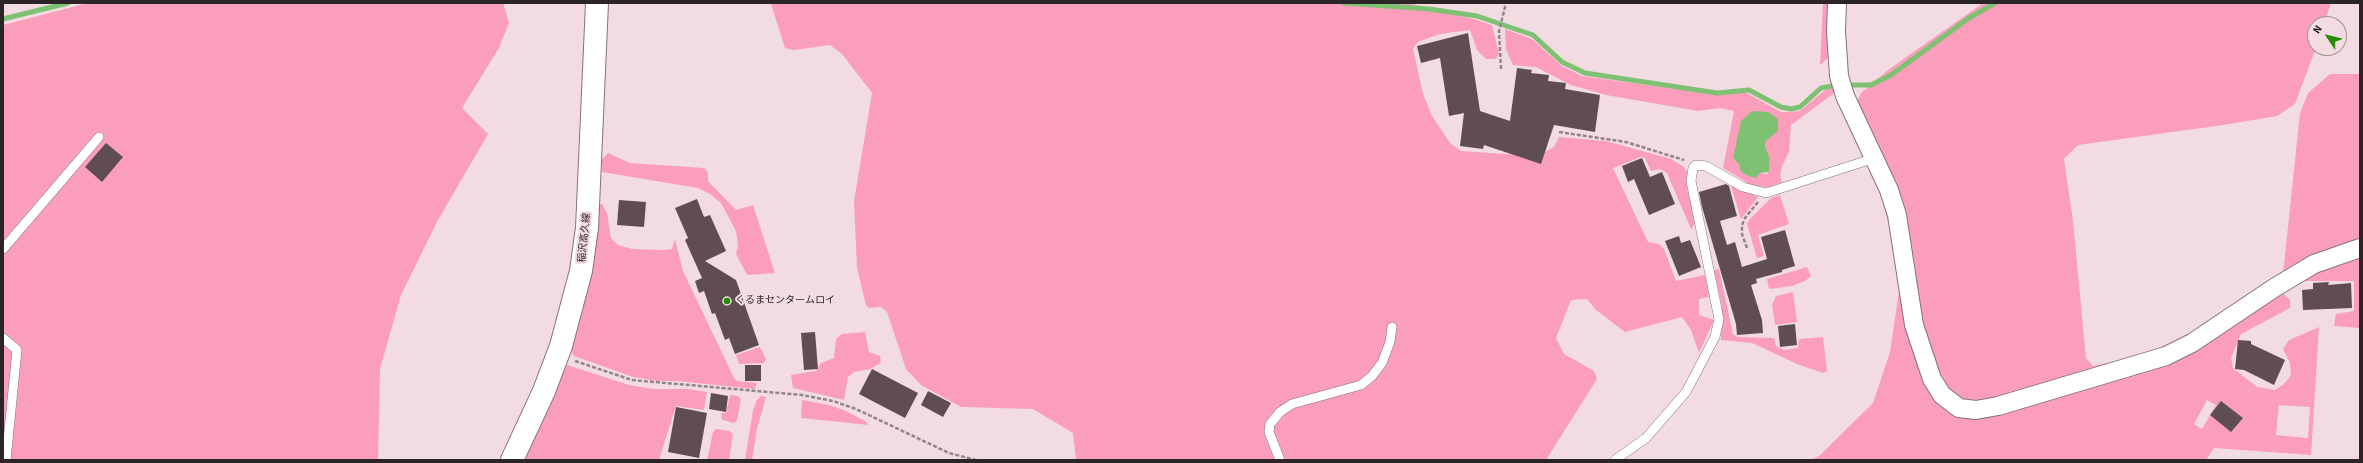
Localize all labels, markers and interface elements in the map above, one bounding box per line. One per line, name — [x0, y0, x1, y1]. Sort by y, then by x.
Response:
north arrow — [2307, 16, 2347, 56]
text: N — [2309, 22, 2326, 37]
street label: 稲沢高久線 — [576, 213, 594, 263]
place label: くるまセンタームロイ — [735, 295, 835, 307]
marker: くるまセンタームロイ — [722, 296, 732, 306]

